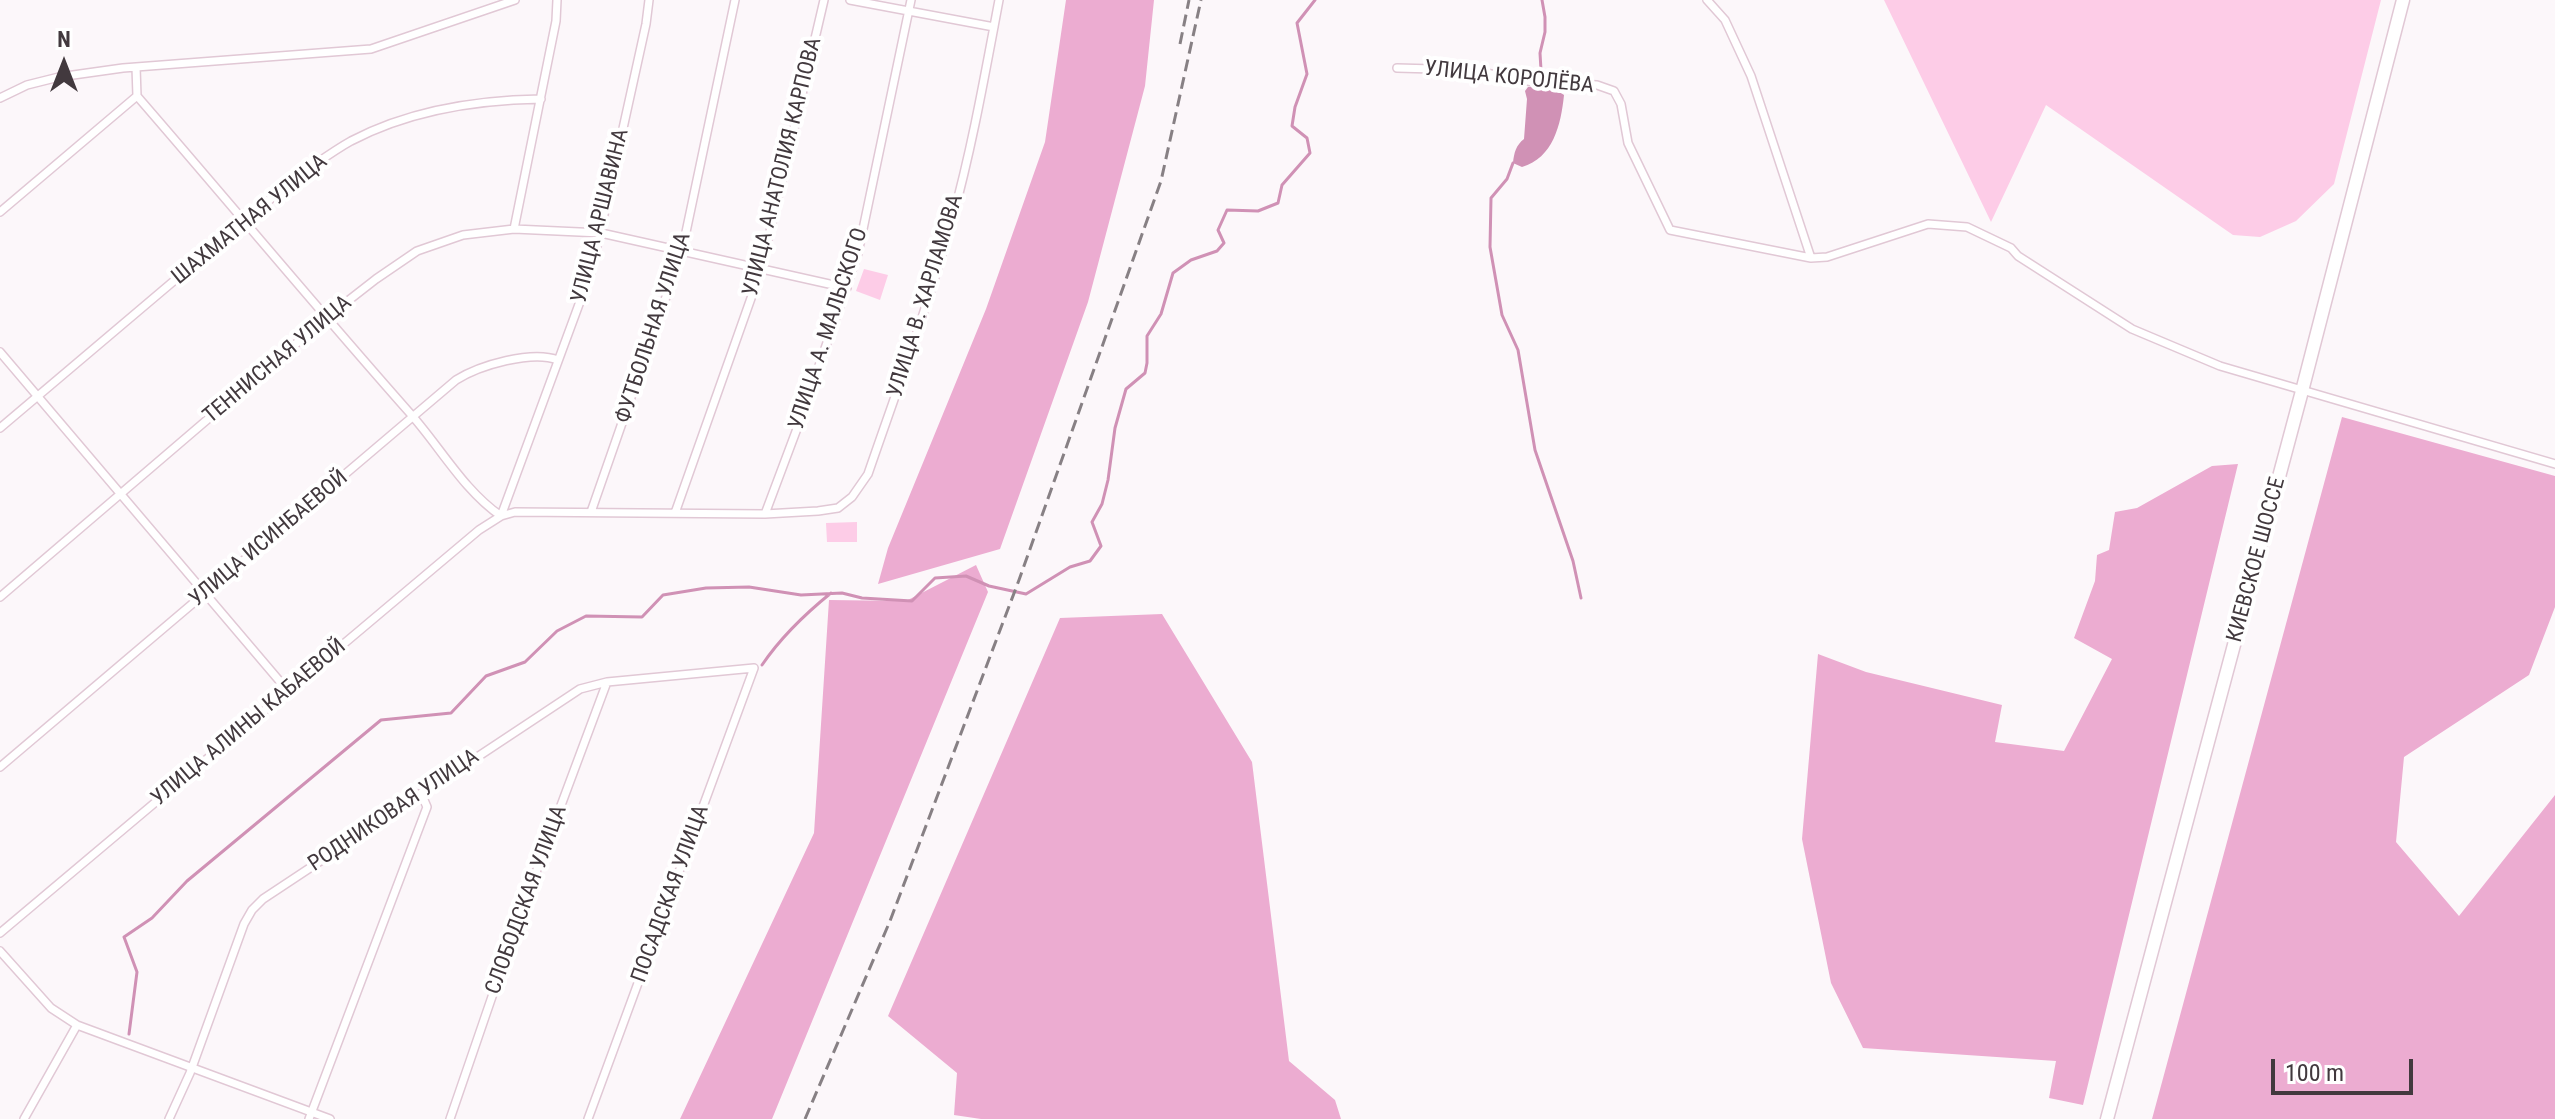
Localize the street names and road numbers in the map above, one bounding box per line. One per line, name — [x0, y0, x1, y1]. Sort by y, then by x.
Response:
street label: УЛИЦА АНАТОЛИЯ КАРПОВА — [738, 35, 828, 299]
street label: УЛИЦА КОРОЛЁВА — [1423, 56, 1595, 100]
street label: УЛИЦА АРШАВИНА — [567, 126, 635, 306]
street label: ШАХМАТНАЯ УЛИЦА — [167, 149, 333, 291]
street label: УЛИЦА В. ХАРЛАМОВА — [883, 191, 969, 401]
street label: УЛИЦА А. МАЛЬСКОГО — [784, 225, 874, 433]
street label: ФУТБОЛЬНАЯ УЛИЦА — [611, 229, 697, 427]
street label: ТЕННИСНАЯ УЛИЦА — [199, 290, 357, 430]
street label: УЛИЦА ИСИНБАЕВОЙ — [184, 465, 354, 613]
street label: КИЕВСКОЕ ШОССЕ — [2222, 475, 2292, 645]
street label: УЛИЦА АЛИНЫ КАБАЕВОЙ — [146, 634, 352, 812]
street label: РОДНИКОВАЯ УЛИЦА — [304, 744, 484, 878]
street label: СЛОБОДСКАЯ УЛИЦА — [481, 802, 573, 998]
street label: ПОСАДСКАЯ УЛИЦА — [627, 802, 715, 986]

